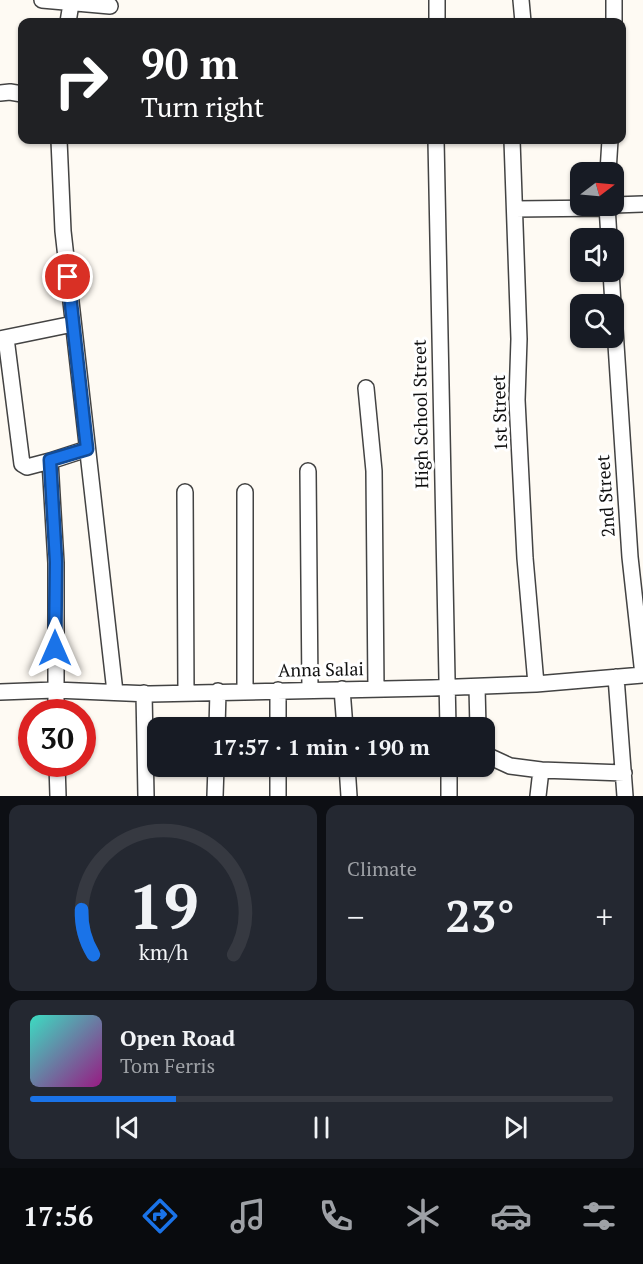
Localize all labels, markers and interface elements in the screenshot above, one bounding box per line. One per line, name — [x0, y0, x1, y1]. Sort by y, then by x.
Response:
text: 90 m — [141, 35, 239, 91]
icon: right — [42, 42, 120, 120]
text: Turn right — [141, 89, 264, 125]
north arrow — [570, 162, 624, 216]
map controls — [570, 162, 624, 348]
button: sound — [570, 228, 624, 282]
pin — [42, 251, 93, 302]
icon: arrive — [51, 260, 84, 293]
button: search — [570, 294, 624, 348]
street label: High School Street — [407, 339, 433, 489]
street label: 1st Street — [486, 374, 512, 452]
street label: 2nd Street — [590, 454, 620, 538]
position arrow — [23, 616, 87, 680]
street label: Anna Salai — [278, 656, 364, 682]
speed limit sign: 30 — [18, 699, 96, 777]
text: 17:57 · 1 min · 190 m — [212, 732, 430, 761]
text: Climate — [347, 855, 417, 882]
text: 19 — [128, 864, 198, 947]
text: 23° — [445, 885, 515, 945]
text: − — [347, 895, 365, 938]
text: + — [595, 895, 613, 938]
text: km/h — [138, 938, 188, 966]
text: Open Road — [120, 1023, 235, 1052]
text: Tom Ferris — [120, 1052, 215, 1079]
icon: previous — [111, 1111, 144, 1144]
icon: pause — [305, 1111, 338, 1144]
icon: next — [499, 1111, 532, 1144]
icon: directions — [139, 1195, 181, 1237]
icon: music — [227, 1195, 269, 1237]
icon: phone — [315, 1195, 357, 1237]
icon: climate — [402, 1195, 444, 1237]
icon: car — [490, 1195, 532, 1237]
icon: filters — [578, 1195, 620, 1237]
text: 17:56 — [23, 1198, 93, 1234]

